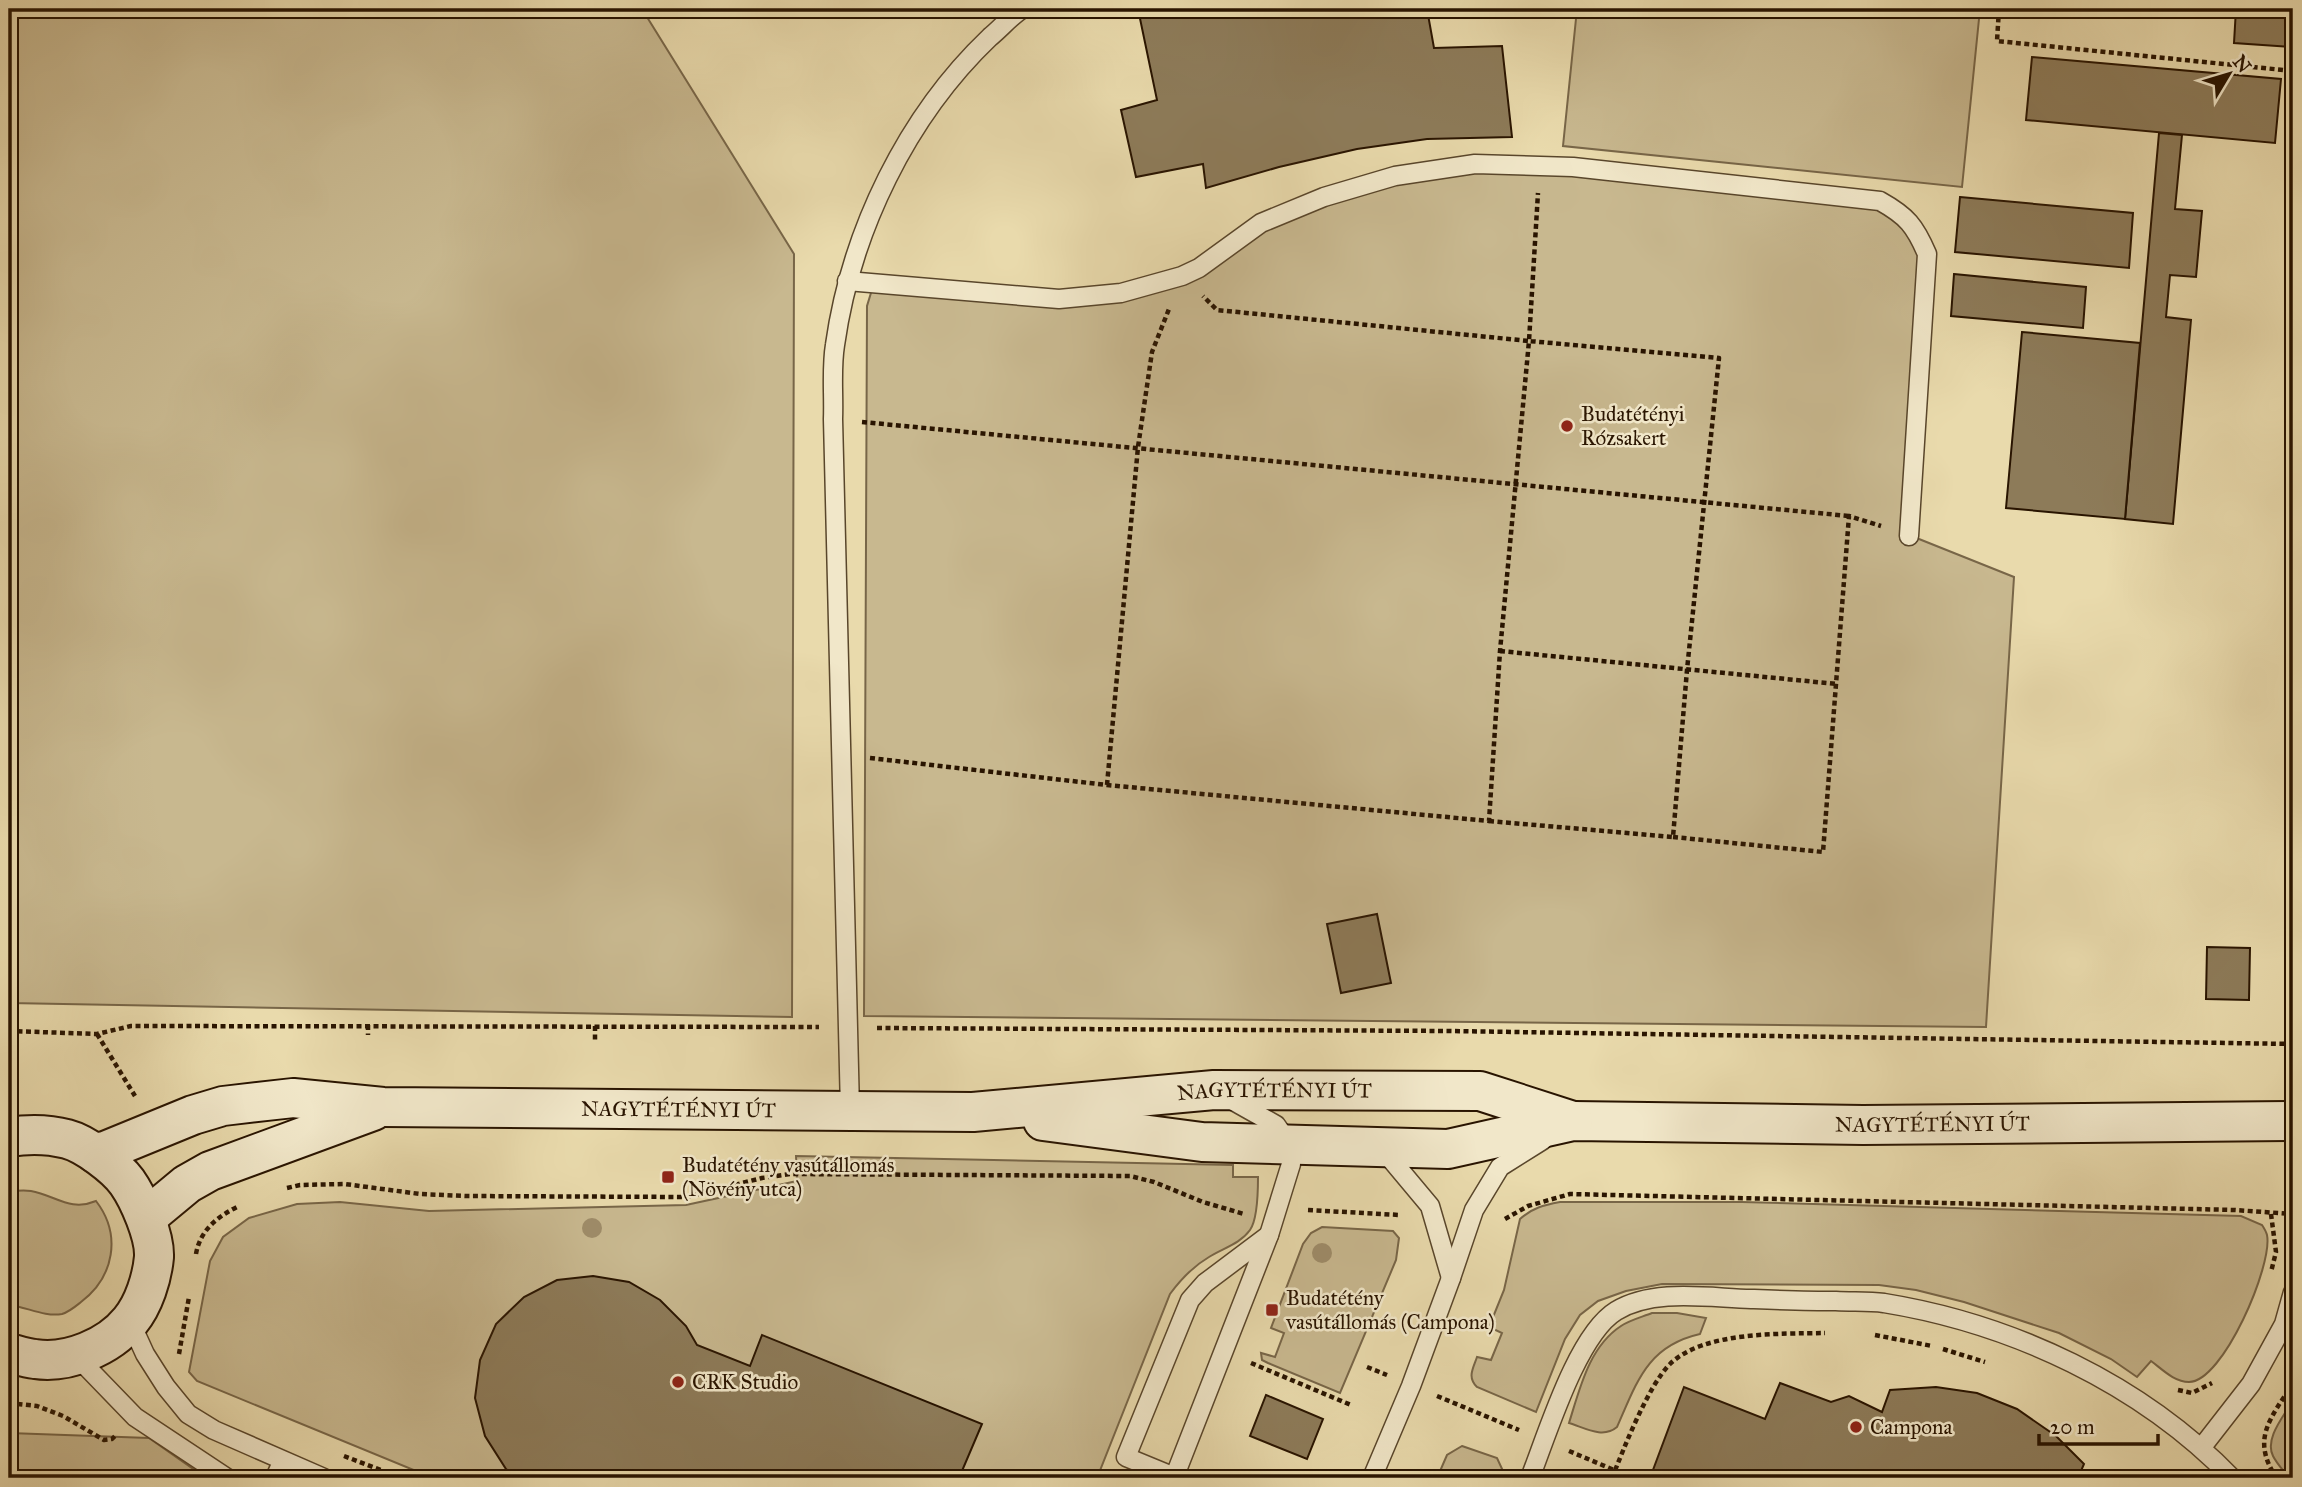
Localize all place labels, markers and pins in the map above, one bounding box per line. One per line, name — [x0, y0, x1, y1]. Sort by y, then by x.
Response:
place label: Budatétényi Rózsakert — [1581, 401, 1685, 451]
marker: Budatétényi Rózsakert — [1559, 418, 1575, 434]
place label: Budatétény vasútállomás (Növény utca) — [682, 1152, 894, 1202]
marker: Budatétény vasútállomás (Növény utca) — [660, 1169, 676, 1185]
place label: Budatétény vasútállomás (Campona) — [1285, 1285, 1495, 1335]
marker: Budatétény vasútállomás (Campona) — [1264, 1302, 1280, 1318]
place label: CRK Studio — [692, 1369, 798, 1395]
marker: CRK Studio — [670, 1374, 686, 1390]
place label: Campona — [1870, 1414, 1952, 1440]
marker: Campona — [1848, 1419, 1864, 1435]

